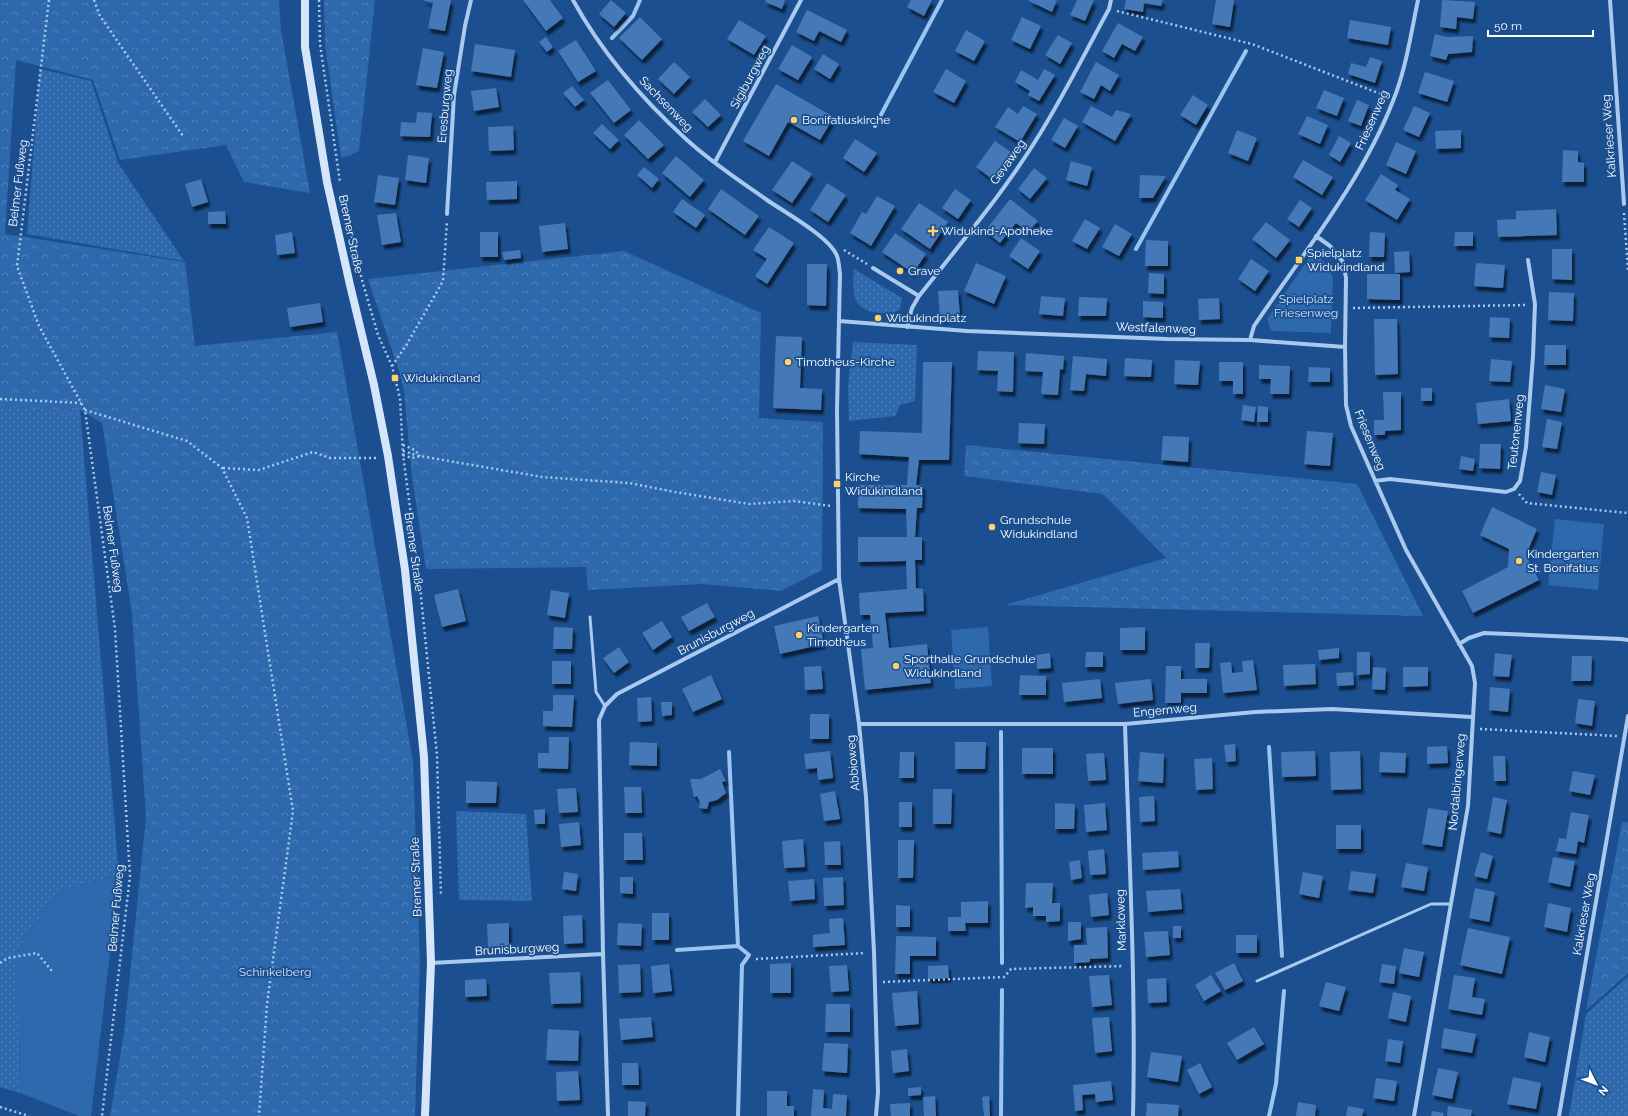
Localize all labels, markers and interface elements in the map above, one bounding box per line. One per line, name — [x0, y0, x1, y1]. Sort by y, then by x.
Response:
scale bar — [1488, 12, 1593, 38]
text: 50 m — [1494, 19, 1522, 33]
street label: Sigiburgweg — [727, 43, 773, 111]
street label: Eresburgweg — [435, 68, 455, 144]
street label: Sachsenweg — [636, 74, 696, 134]
street label: Friesenweg — [1353, 88, 1391, 152]
street label: Kalkrieser Weg — [1599, 94, 1619, 178]
place label: Bonifatiuskirche — [802, 113, 890, 127]
marker: Bonifatiuskirche — [789, 115, 799, 125]
street label: Gevaweg — [987, 137, 1029, 187]
street label: Belmer Fußweg — [6, 139, 30, 227]
street label: Bremer Straße — [336, 194, 366, 274]
place label: Widukind-Apotheke — [941, 224, 1053, 238]
marker: Widukind-Apotheke — [928, 226, 938, 236]
place label: Spielplatz Widukindland — [1307, 246, 1384, 274]
marker: Spielplatz Widukindland — [1294, 255, 1304, 265]
place label: Grave — [908, 264, 940, 278]
marker: Grave — [895, 266, 905, 276]
park label: Spielplatz Friesenweg — [1274, 292, 1338, 320]
place label: Widukindplatz — [886, 311, 966, 325]
marker: Widukindplatz — [873, 313, 883, 323]
street label: Westfalenweg — [1116, 320, 1196, 336]
place label: Timotheus-Kirche — [796, 355, 895, 369]
marker: Timotheus-Kirche — [783, 357, 793, 367]
place label: Widukindland — [403, 371, 480, 385]
marker: Widukindland — [390, 373, 400, 383]
street label: Teutonenweg — [1505, 393, 1527, 471]
street label: Friesenweg — [1351, 408, 1389, 472]
place label: Kirche Widukindland — [845, 470, 922, 498]
marker: Kirche Widukindland — [832, 479, 842, 489]
street label: Belmer Fußweg — [100, 505, 126, 593]
street label: Bremer Straße — [402, 512, 426, 592]
place label: Grundschule Widukindland — [1000, 513, 1077, 541]
marker: Grundschule Widukindland — [987, 522, 997, 532]
place label: Kindergarten St. Bonifatius — [1527, 547, 1599, 575]
marker: Kindergarten St. Bonifatius — [1514, 556, 1524, 566]
street label: Brunisburgweg — [675, 606, 757, 658]
place label: Kindergarten Timotheus — [807, 621, 879, 649]
marker: Kindergarten Timotheus — [794, 630, 804, 640]
place label: Sporthalle Grundschule Widukindland — [904, 652, 1035, 680]
marker: Sporthalle Grundschule Widukindland — [891, 661, 901, 671]
street label: Engernweg — [1133, 700, 1197, 720]
street label: Nordalbingerweg — [1446, 733, 1468, 831]
street label: Abbioweg — [844, 734, 862, 792]
street label: Bremer Straße — [408, 837, 424, 917]
street label: Belmer Fußweg — [105, 864, 127, 952]
street label: Kalkrieser Weg — [1570, 872, 1598, 956]
street label: Markloweg — [1113, 889, 1129, 951]
street label: Brunisburgweg — [474, 940, 560, 958]
park label: Schinkelberg — [239, 965, 311, 979]
north arrow — [1576, 1064, 1616, 1104]
text: N — [1595, 1083, 1611, 1098]

